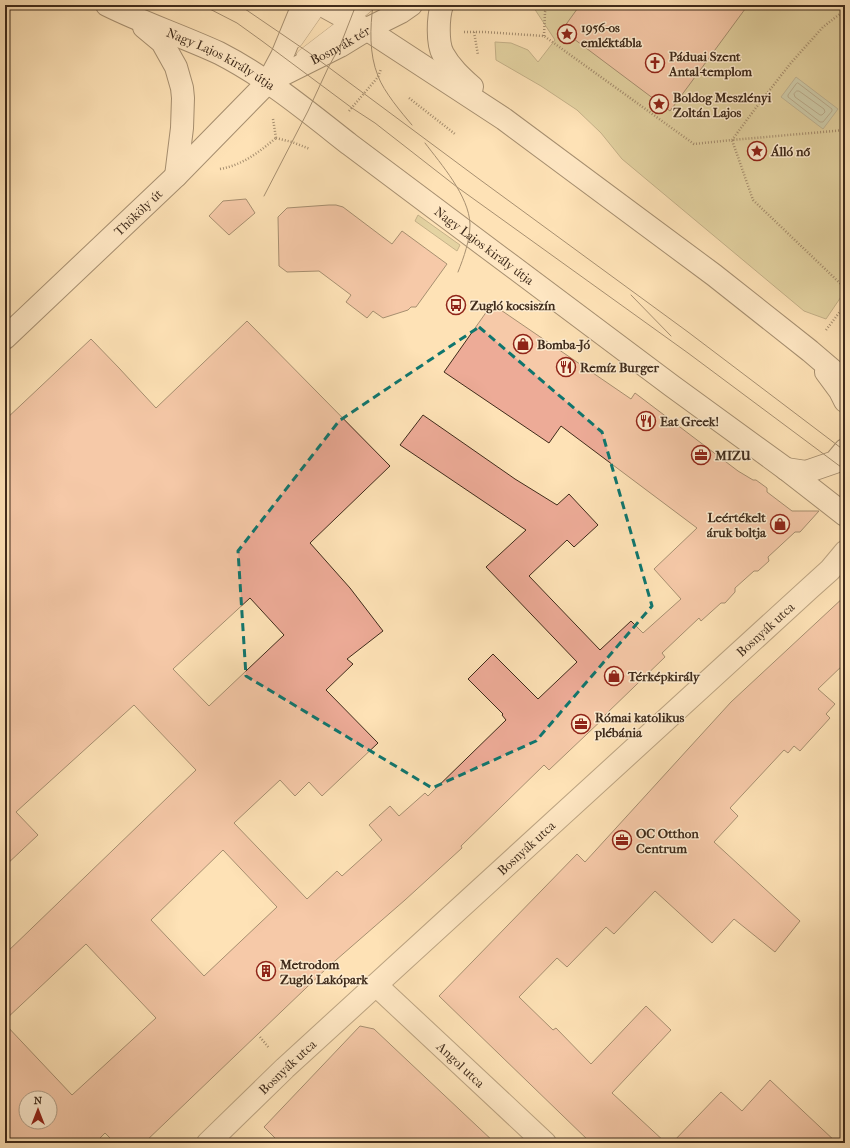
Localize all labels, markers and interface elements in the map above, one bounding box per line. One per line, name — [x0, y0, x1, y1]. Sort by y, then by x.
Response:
place label: 1956-os emléktábla — [581, 20, 643, 50]
street label: Bosnyák tér — [308, 22, 373, 68]
place icon: 1956-os emléktábla — [556, 23, 578, 45]
street label: Nagy Lajos király útja — [164, 25, 279, 94]
place label: Páduai Szent Antal-templom — [668, 49, 752, 80]
church icon: Páduai Szent Antal-templom — [644, 52, 666, 74]
place label: Boldog Meszlényi Zoltán Lajos — [673, 90, 772, 120]
place icon: Boldog Meszlényi Zoltán Lajos — [648, 93, 670, 115]
place icon: Álló nő — [746, 140, 768, 162]
place label: Álló nő — [770, 144, 810, 159]
street label: Thököly út — [111, 186, 166, 239]
street label: Nagy Lajos király útja — [431, 204, 537, 288]
bus stop icon: Zugló kocsiszín — [445, 294, 467, 316]
place label: Zugló kocsiszín — [470, 298, 556, 314]
shop icon: Bomba-Jó — [512, 333, 534, 355]
place label: Bomba-Jó — [537, 337, 591, 353]
restaurant icon: Remíz Burger — [555, 356, 577, 378]
place label: Remíz Burger — [580, 360, 660, 376]
restaurant icon: Eat Greek! — [635, 410, 657, 432]
place label: Eat Greek! — [660, 414, 719, 429]
office icon: MIZU — [690, 444, 712, 466]
place label: MIZU — [714, 448, 752, 463]
place label: Leértékelt áruk boltja — [707, 510, 767, 540]
shop icon: Leértékelt áruk boltja — [769, 513, 791, 535]
street label: Bosnyák utca — [733, 599, 798, 660]
shop icon: Térképkirály — [603, 665, 625, 687]
place label: Térképkirály — [627, 669, 701, 685]
place label: Római katolikus plébánia — [594, 710, 685, 741]
office icon: Római katolikus plébánia — [570, 713, 592, 735]
street label: Bosnyák utca — [494, 817, 559, 878]
place label: OC Otthon Centrum — [636, 826, 699, 856]
office icon: OC Otthon Centrum — [611, 829, 633, 851]
place label: Metrodom Zugló Lakópark — [279, 957, 369, 988]
building icon: Metrodom Zugló Lakópark — [255, 960, 277, 982]
street label: Bosnyák utca — [256, 1036, 320, 1097]
street label: Angol utca — [433, 1038, 488, 1091]
north arrow — [18, 1090, 58, 1130]
text: N — [34, 1094, 43, 1107]

